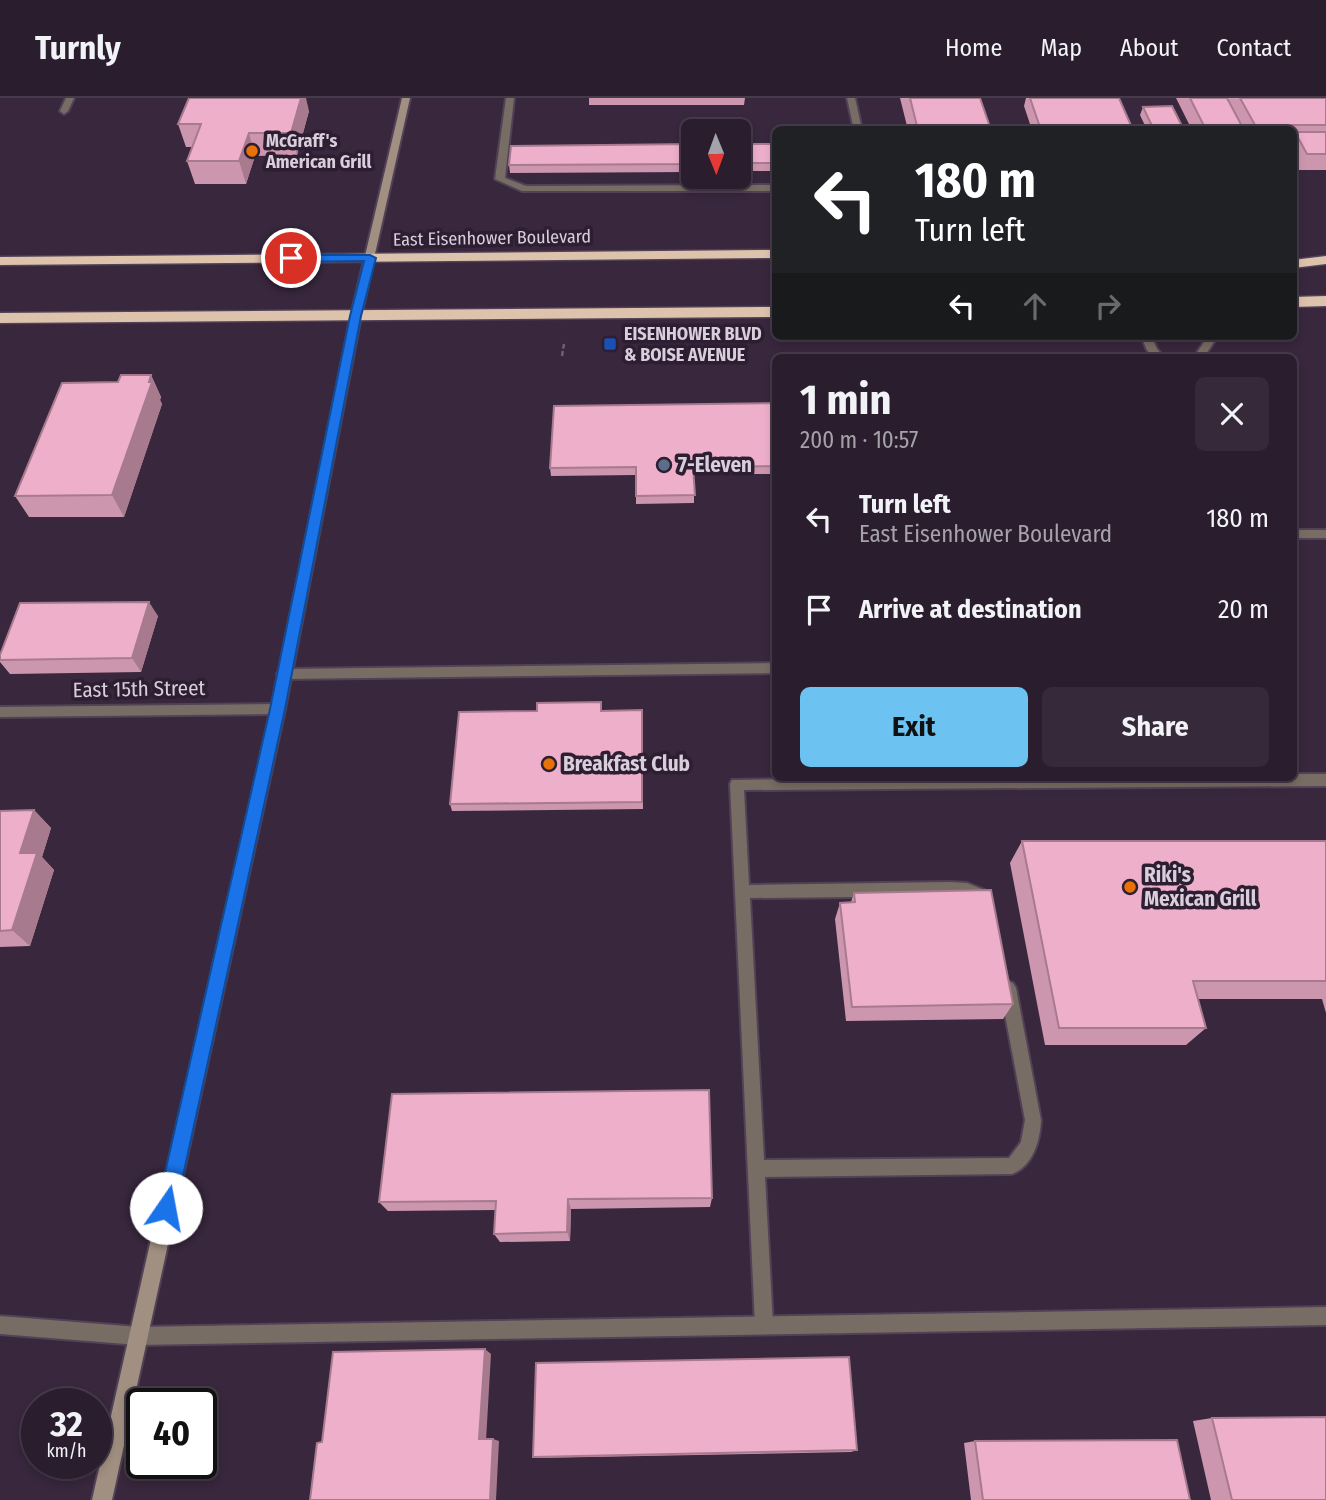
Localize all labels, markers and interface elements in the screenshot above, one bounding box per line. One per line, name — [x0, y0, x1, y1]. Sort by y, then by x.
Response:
text: Turnly — [35, 28, 121, 68]
text: Home — [945, 34, 1002, 62]
text: Map — [1040, 34, 1082, 62]
text: About — [1120, 34, 1178, 62]
text: Contact — [1216, 34, 1291, 62]
north arrow — [681, 119, 751, 189]
map controls — [681, 119, 751, 189]
place label: McGraff's American Grill — [265, 130, 371, 173]
marker: McGraff's American Grill — [244, 143, 260, 159]
text: 180 m — [915, 151, 1036, 210]
icon: left — [800, 154, 891, 245]
text: Turn left — [915, 211, 1025, 249]
street label: East Eisenhower Boulevard — [393, 225, 591, 251]
pin — [261, 228, 321, 288]
icon: arrive — [272, 239, 310, 277]
icon: left — [943, 287, 981, 325]
icon: ahead — [1016, 287, 1054, 325]
icon: right — [1089, 287, 1127, 325]
place label: EISENHOWER BLVD & BOISE AVENUE — [624, 323, 762, 366]
marker: EISENHOWER BLVD & BOISE AVENUE — [602, 336, 618, 352]
text: 1 min — [800, 375, 891, 425]
button: close — [1195, 377, 1269, 451]
text: 200 m · 10:57 — [800, 426, 918, 454]
place label: 7-Eleven — [678, 452, 752, 478]
marker: 7-Eleven — [656, 457, 672, 473]
text: Turn left — [859, 489, 951, 520]
icon: left — [800, 500, 838, 538]
text: 180 m — [1206, 503, 1269, 534]
text: East Eisenhower Boulevard — [859, 520, 1112, 548]
icon: arrive — [800, 591, 838, 629]
text: Arrive at destination — [859, 594, 1082, 625]
text: 20 m — [1218, 594, 1269, 625]
street label: East 15th Street — [72, 675, 206, 703]
button: Exit — [800, 687, 1028, 767]
button: Share — [1042, 687, 1269, 767]
place label: Breakfast Club — [563, 751, 690, 777]
marker: Breakfast Club — [541, 756, 557, 772]
place label: Riki's Mexican Grill — [1144, 862, 1257, 912]
marker: Riki's Mexican Grill — [1122, 879, 1138, 895]
position arrow — [129, 1171, 203, 1245]
speed limit sign: 40 — [126, 1388, 217, 1479]
text: 32 — [50, 1403, 83, 1445]
text: km/h — [46, 1440, 87, 1462]

